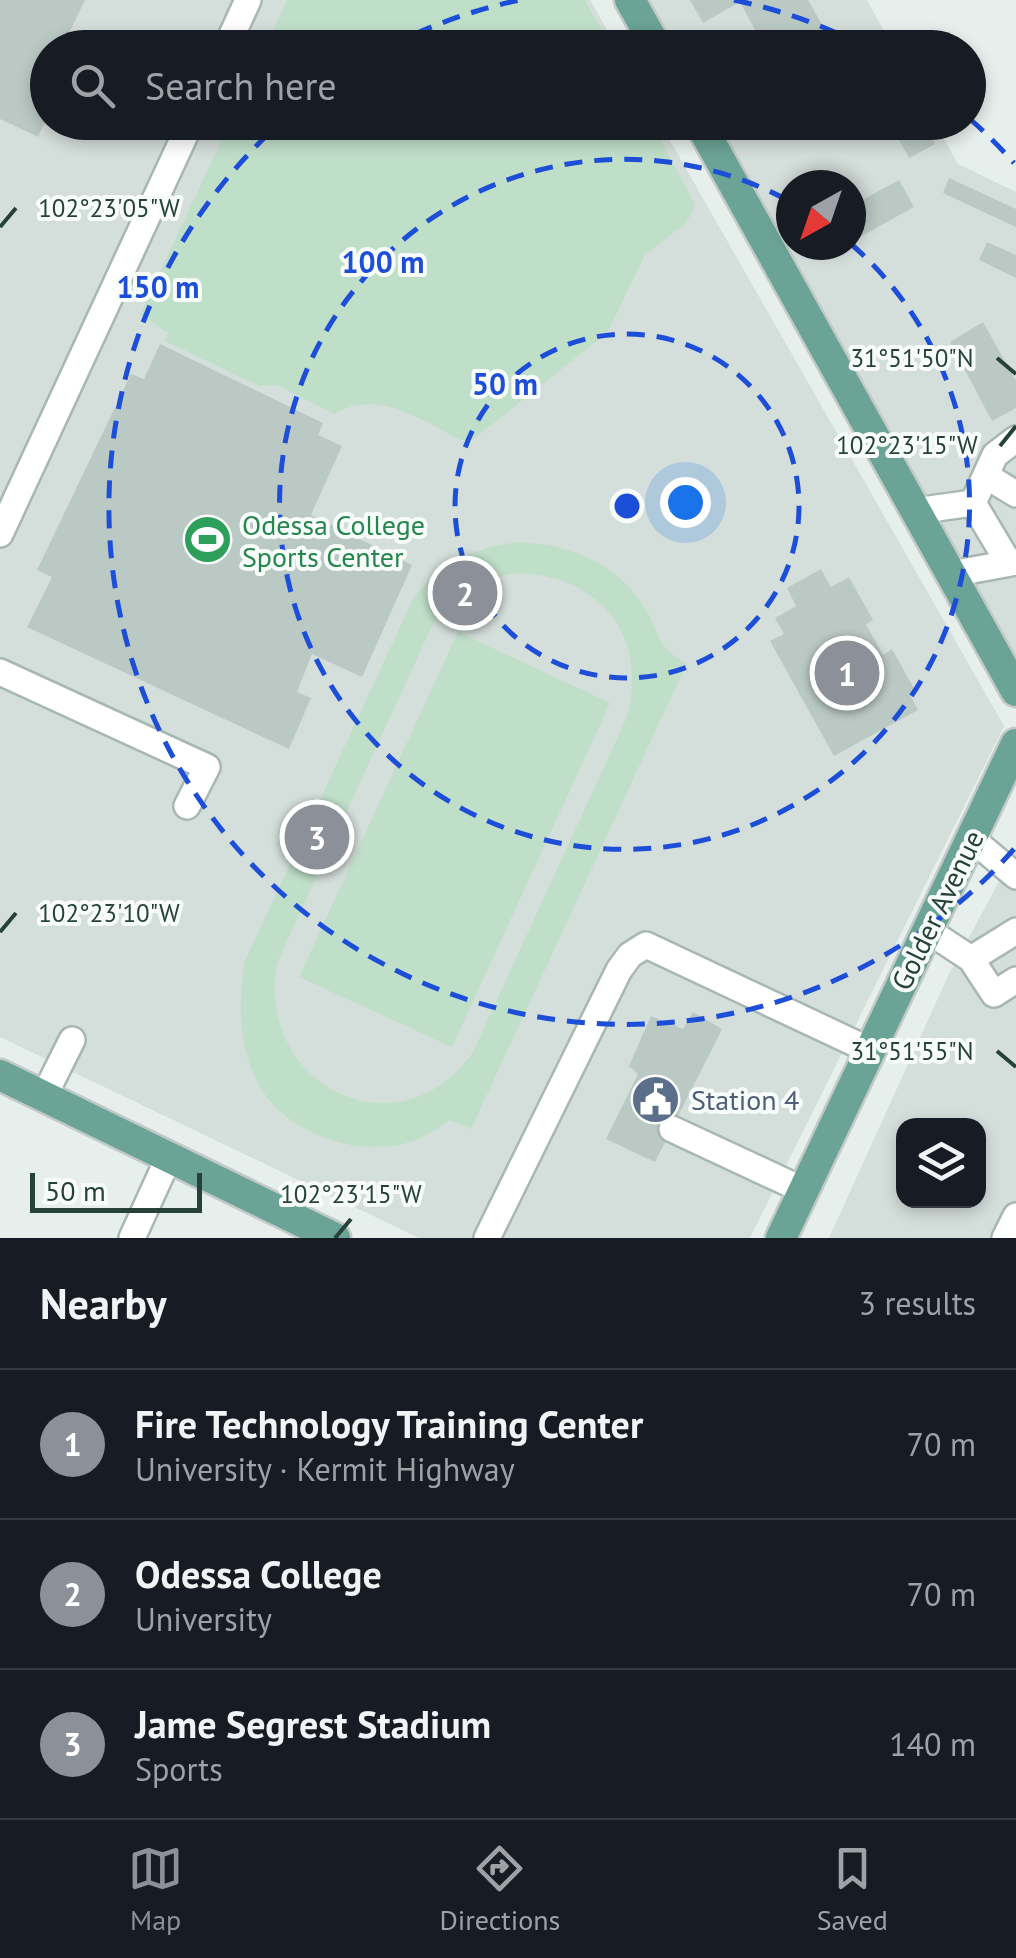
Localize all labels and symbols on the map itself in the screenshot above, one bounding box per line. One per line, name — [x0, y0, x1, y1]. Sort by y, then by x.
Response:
north arrow — [776, 170, 866, 260]
text: 102°23'05"W — [38, 192, 180, 224]
text: 100 m — [342, 242, 424, 281]
text: 150 m — [117, 267, 199, 306]
text: 31°51'50"N — [850, 342, 974, 374]
text: 50 m — [472, 364, 538, 403]
text: 102°23'15"W — [836, 429, 978, 461]
your location — [660, 477, 711, 528]
centre of rings — [609, 488, 645, 524]
place label: Odessa College Sports Center — [242, 506, 425, 575]
sports icon: Odessa College Sports Center — [181, 514, 233, 566]
pin: 2 — [432, 556, 498, 630]
pin: 1 — [814, 636, 880, 710]
pin: 3 — [284, 800, 350, 874]
street label: Golder Avenue — [882, 824, 992, 996]
text: 102°23'10"W — [38, 897, 180, 929]
text: 31°51'55"N — [850, 1035, 974, 1067]
public building icon: Station 4 — [630, 1073, 682, 1125]
place label: Station 4 — [691, 1081, 799, 1118]
scale bar — [30, 1168, 202, 1212]
text: 102°23'15"W — [280, 1178, 422, 1210]

